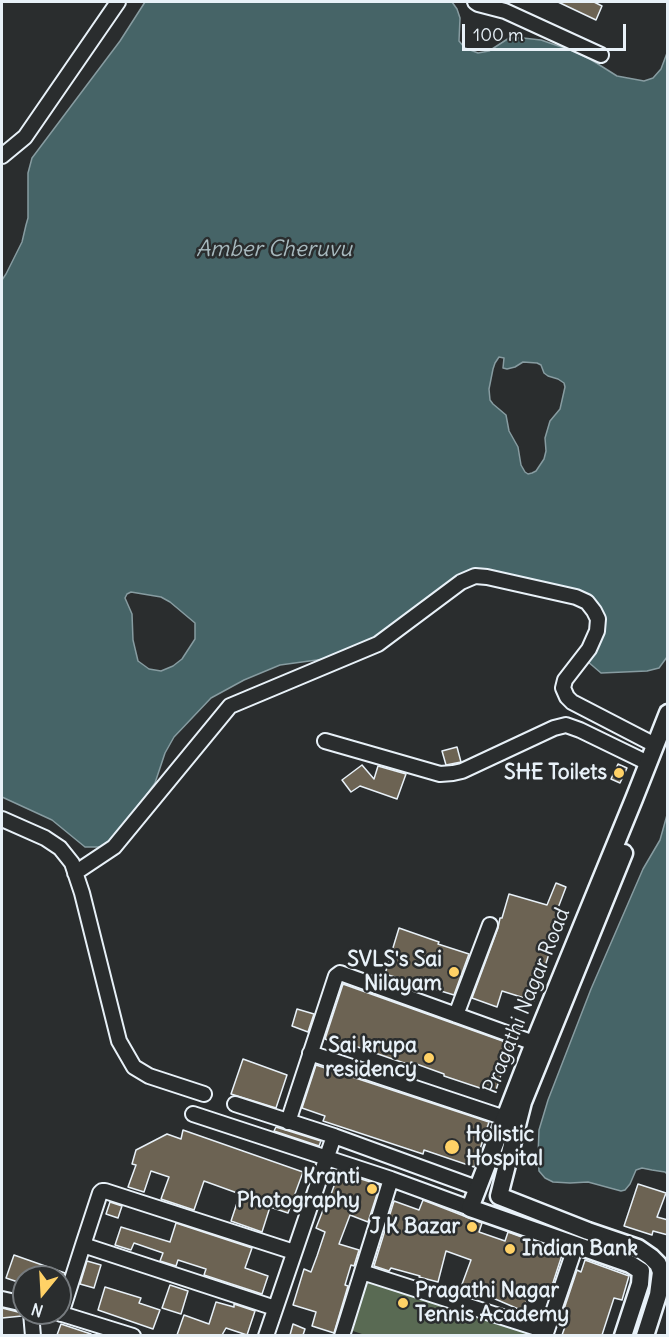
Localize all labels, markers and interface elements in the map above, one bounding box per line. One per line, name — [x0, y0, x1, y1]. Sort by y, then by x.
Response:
scale bar — [465, 12, 628, 50]
text: 100 m — [473, 23, 524, 46]
water label: Amber Cheruvu — [196, 237, 352, 263]
place label: SHE Toilets — [504, 760, 607, 786]
marker: SHE Toilets — [612, 766, 626, 780]
street label: Pragathi Nagar Road — [478, 904, 576, 1098]
place label: SVLS's Sai Nilayam — [347, 947, 442, 997]
marker: SVLS's Sai Nilayam — [447, 965, 461, 979]
place label: Sai krupa residency — [325, 1033, 417, 1083]
marker: Sai krupa residency — [422, 1051, 436, 1065]
place label: Holistic Hospital — [466, 1122, 543, 1172]
marker: Holistic Hospital — [443, 1138, 461, 1156]
place label: Kranti Photography — [237, 1164, 360, 1214]
marker: Kranti Photography — [365, 1182, 379, 1196]
place label: J K Bazar — [370, 1214, 460, 1240]
marker: J K Bazar — [465, 1220, 479, 1234]
place label: Indian Bank — [522, 1236, 638, 1262]
marker: Indian Bank — [503, 1242, 517, 1256]
north arrow — [12, 1265, 72, 1325]
place label: Pragathi Nagar Tennis Academy — [415, 1278, 569, 1328]
marker: Pragathi Nagar Tennis Academy — [396, 1296, 410, 1310]
text: N — [29, 1299, 45, 1321]

